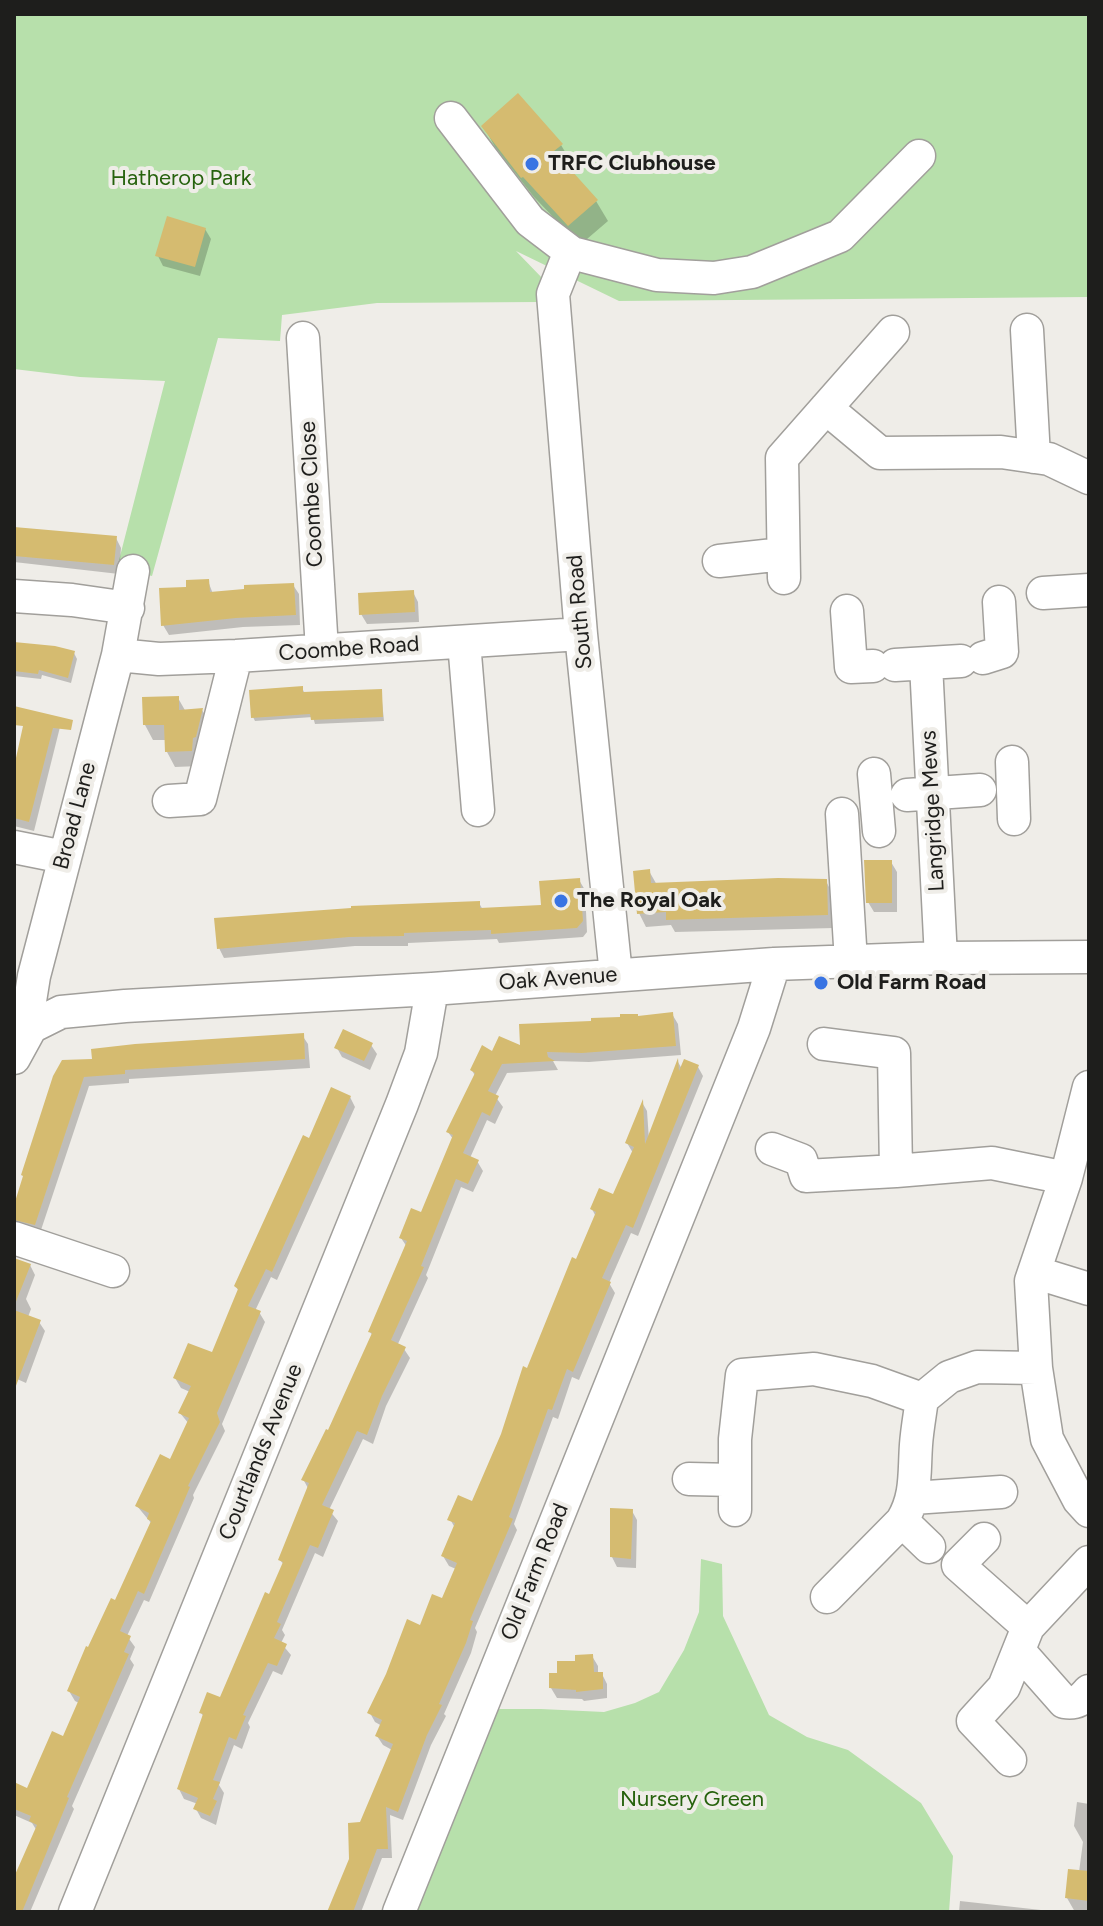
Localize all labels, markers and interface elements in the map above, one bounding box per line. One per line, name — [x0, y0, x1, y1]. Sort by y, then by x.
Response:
place label: TRFC Clubhouse — [548, 151, 716, 177]
marker: TRFC Clubhouse — [523, 155, 541, 173]
park label: Hatherop Park — [111, 166, 251, 192]
street label: Coombe Close — [295, 420, 329, 568]
street label: South Road — [562, 553, 598, 671]
street label: Coombe Road — [278, 631, 420, 667]
street label: Langridge Mews — [916, 730, 950, 892]
street label: Broad Lane — [48, 759, 102, 873]
place label: The Royal Oak — [577, 888, 722, 914]
marker: The Royal Oak — [552, 892, 570, 910]
street label: Oak Avenue — [498, 962, 618, 996]
place label: Old Farm Road — [837, 970, 986, 996]
marker: Old Farm Road — [812, 974, 830, 992]
street label: Courtlands Avenue — [214, 1360, 308, 1544]
street label: Old Farm Road — [496, 1500, 574, 1644]
park label: Nursery Green — [620, 1787, 764, 1813]

